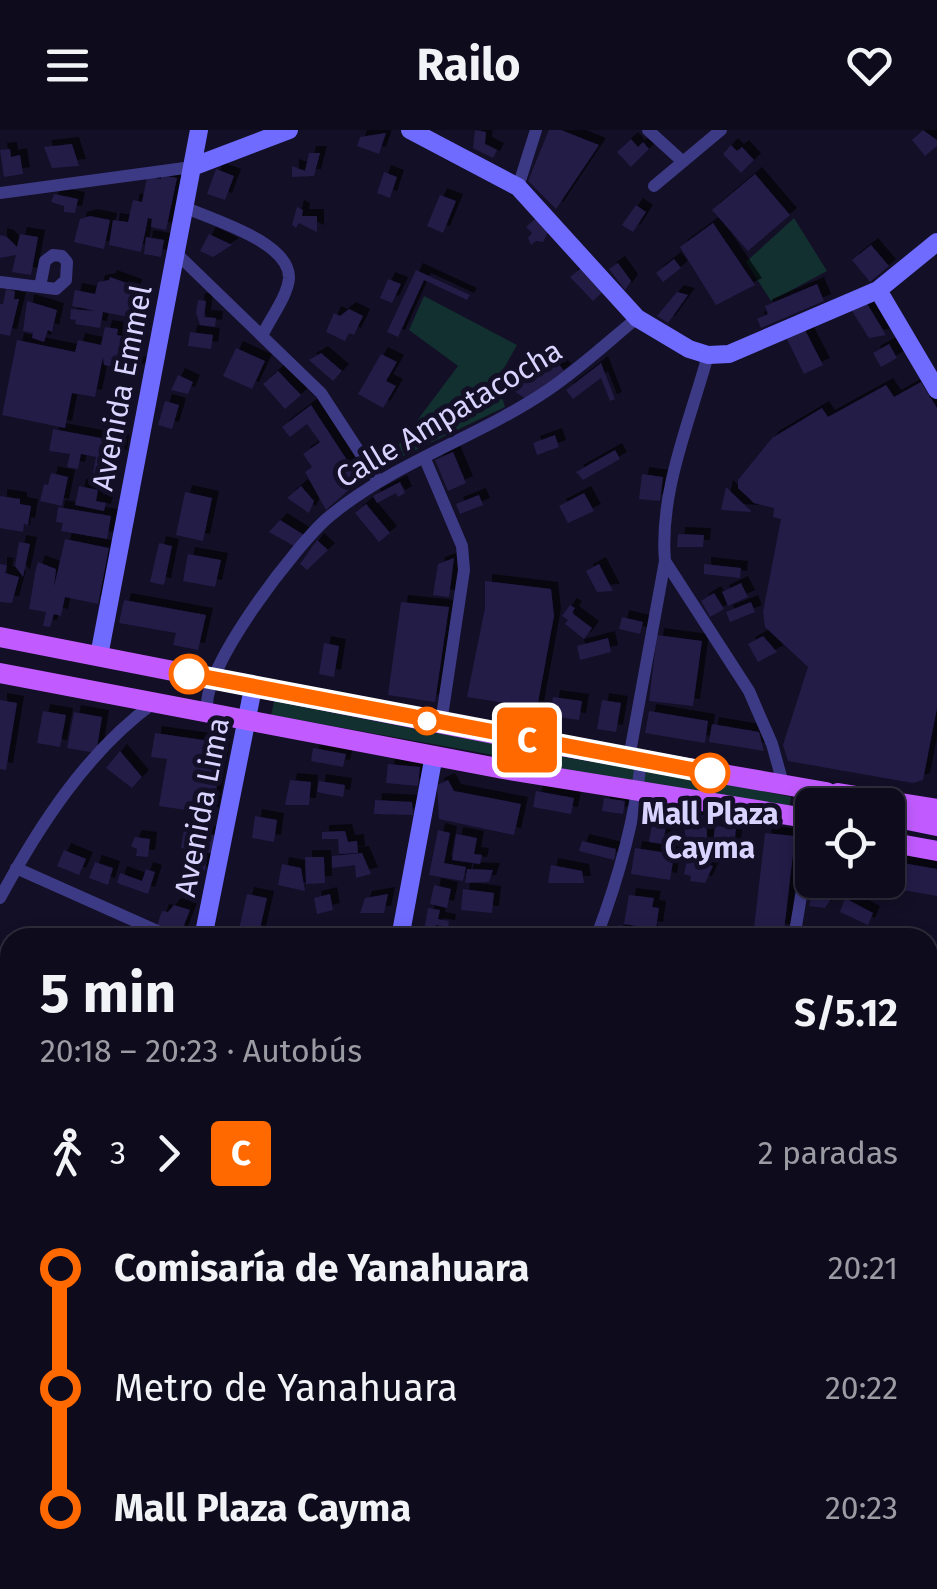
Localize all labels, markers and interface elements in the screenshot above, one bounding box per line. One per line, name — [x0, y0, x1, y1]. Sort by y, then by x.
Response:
icon: menu — [40, 38, 95, 93]
text: Railo — [416, 38, 521, 92]
icon: heart — [842, 38, 897, 93]
street label: Avenida Emmel — [84, 282, 160, 494]
street label: Calle Ampatacocha — [329, 332, 569, 496]
unlabelled marker — [170, 655, 208, 693]
unlabelled marker — [414, 708, 440, 734]
line badge: C — [494, 708, 560, 772]
street label: Avenida Lima — [167, 714, 237, 900]
text: C — [517, 719, 537, 761]
marker: Mall Plaza Cayma — [691, 754, 729, 792]
map controls — [795, 788, 905, 898]
button: locate — [795, 788, 905, 898]
place label: Mall Plaza Cayma — [641, 796, 779, 866]
text: 5 min — [40, 961, 176, 1027]
text: S/5.12 — [794, 990, 898, 1036]
text: 20:18 – 20:23 · Autobús — [40, 1032, 362, 1070]
icon: walk — [40, 1126, 95, 1181]
icon: forward — [141, 1126, 196, 1181]
text: C — [231, 1132, 251, 1174]
text: 3 — [110, 1134, 126, 1172]
text: 2 paradas — [758, 1134, 898, 1172]
text: Comisaría de Yanahuara — [114, 1245, 530, 1291]
text: 20:21 — [828, 1249, 898, 1287]
text: Metro de Yanahuara — [114, 1365, 458, 1411]
text: 20:22 — [825, 1369, 898, 1407]
text: Mall Plaza Cayma — [114, 1485, 411, 1531]
text: 20:23 — [825, 1489, 898, 1527]

